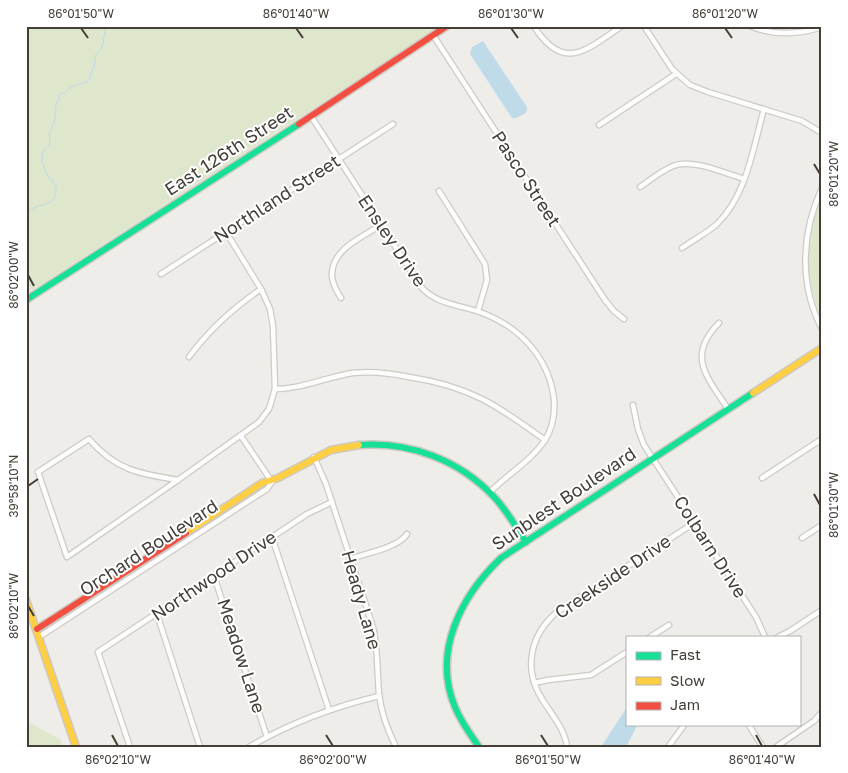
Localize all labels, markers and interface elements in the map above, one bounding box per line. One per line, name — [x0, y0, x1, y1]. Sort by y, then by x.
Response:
text: 86°01'50"W — [48, 6, 114, 21]
text: 86°01'40"W — [263, 6, 330, 21]
text: 86°01'30"W — [478, 6, 545, 21]
text: 86°01'20"W — [692, 6, 758, 21]
street label: East 126th Street — [160, 101, 297, 200]
street label: Pasco Street — [488, 126, 566, 230]
text: 86°01'20"W — [826, 141, 841, 207]
street label: Northland Street — [209, 149, 344, 247]
street label: Ensley Drive — [354, 190, 432, 291]
text: 86°02'00"W — [6, 241, 21, 309]
street label: Sunblest Boulevard — [487, 442, 640, 554]
text: 39°58'10"N — [6, 455, 21, 517]
text: 86°01'30"W — [826, 471, 841, 538]
street label: Colbarn Drive — [670, 491, 752, 602]
street label: Orchard Boulevard — [75, 494, 222, 600]
street label: Northwood Drive — [147, 525, 280, 625]
street label: Creekside Drive — [550, 529, 675, 623]
street label: Heady Lane — [337, 548, 387, 652]
text: 86°02'10"W — [6, 573, 21, 639]
street label: Meadow Lane — [213, 596, 271, 716]
legend — [626, 636, 800, 726]
text: Fast — [670, 645, 701, 663]
text: Slow — [670, 671, 705, 689]
text: Jam — [670, 695, 700, 713]
text: 86°02'10"W — [85, 752, 151, 767]
text: 86°02'00"W — [299, 752, 367, 767]
text: 86°01'50"W — [515, 752, 581, 767]
text: 86°01'40"W — [729, 752, 796, 767]

